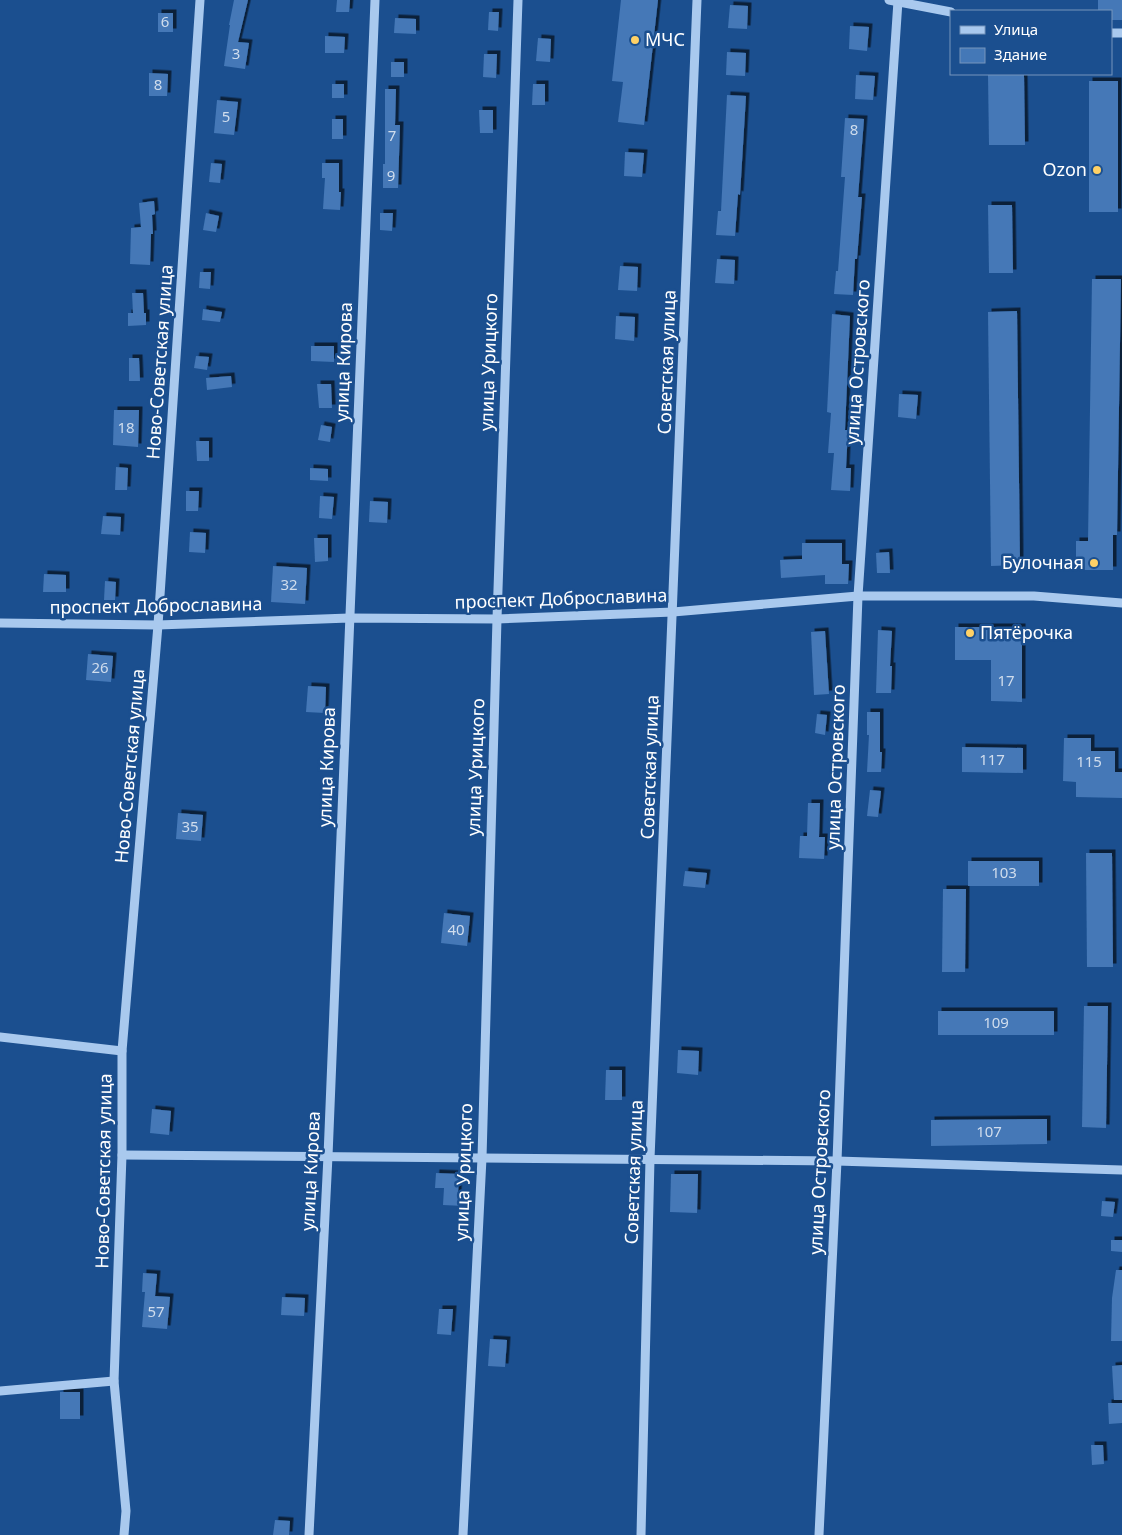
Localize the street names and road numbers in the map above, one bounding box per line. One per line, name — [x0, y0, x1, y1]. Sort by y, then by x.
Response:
street label: Ново-Советская улица — [140, 264, 178, 460]
street label: улица Островского — [839, 278, 875, 445]
street label: Советская улица — [651, 289, 681, 435]
street label: улица Урицкого — [474, 293, 502, 431]
street label: улица Кирова — [329, 302, 357, 422]
street label: проспект Доброславина — [454, 582, 668, 614]
street label: проспект Доброславина — [49, 591, 263, 619]
street label: Ново-Советская улица — [109, 668, 149, 864]
street label: улица Островского — [820, 684, 850, 850]
street label: Советская улица — [634, 694, 664, 840]
street label: улица Урицкого — [461, 698, 489, 836]
street label: улица Кирова — [312, 707, 340, 827]
street label: Ново-Советская улица — [89, 1073, 117, 1269]
street label: улица Островского — [803, 1089, 835, 1255]
street label: Советская улица — [618, 1099, 648, 1245]
street label: улица Урицкого — [449, 1103, 477, 1241]
street label: улица Кирова — [295, 1110, 325, 1231]

